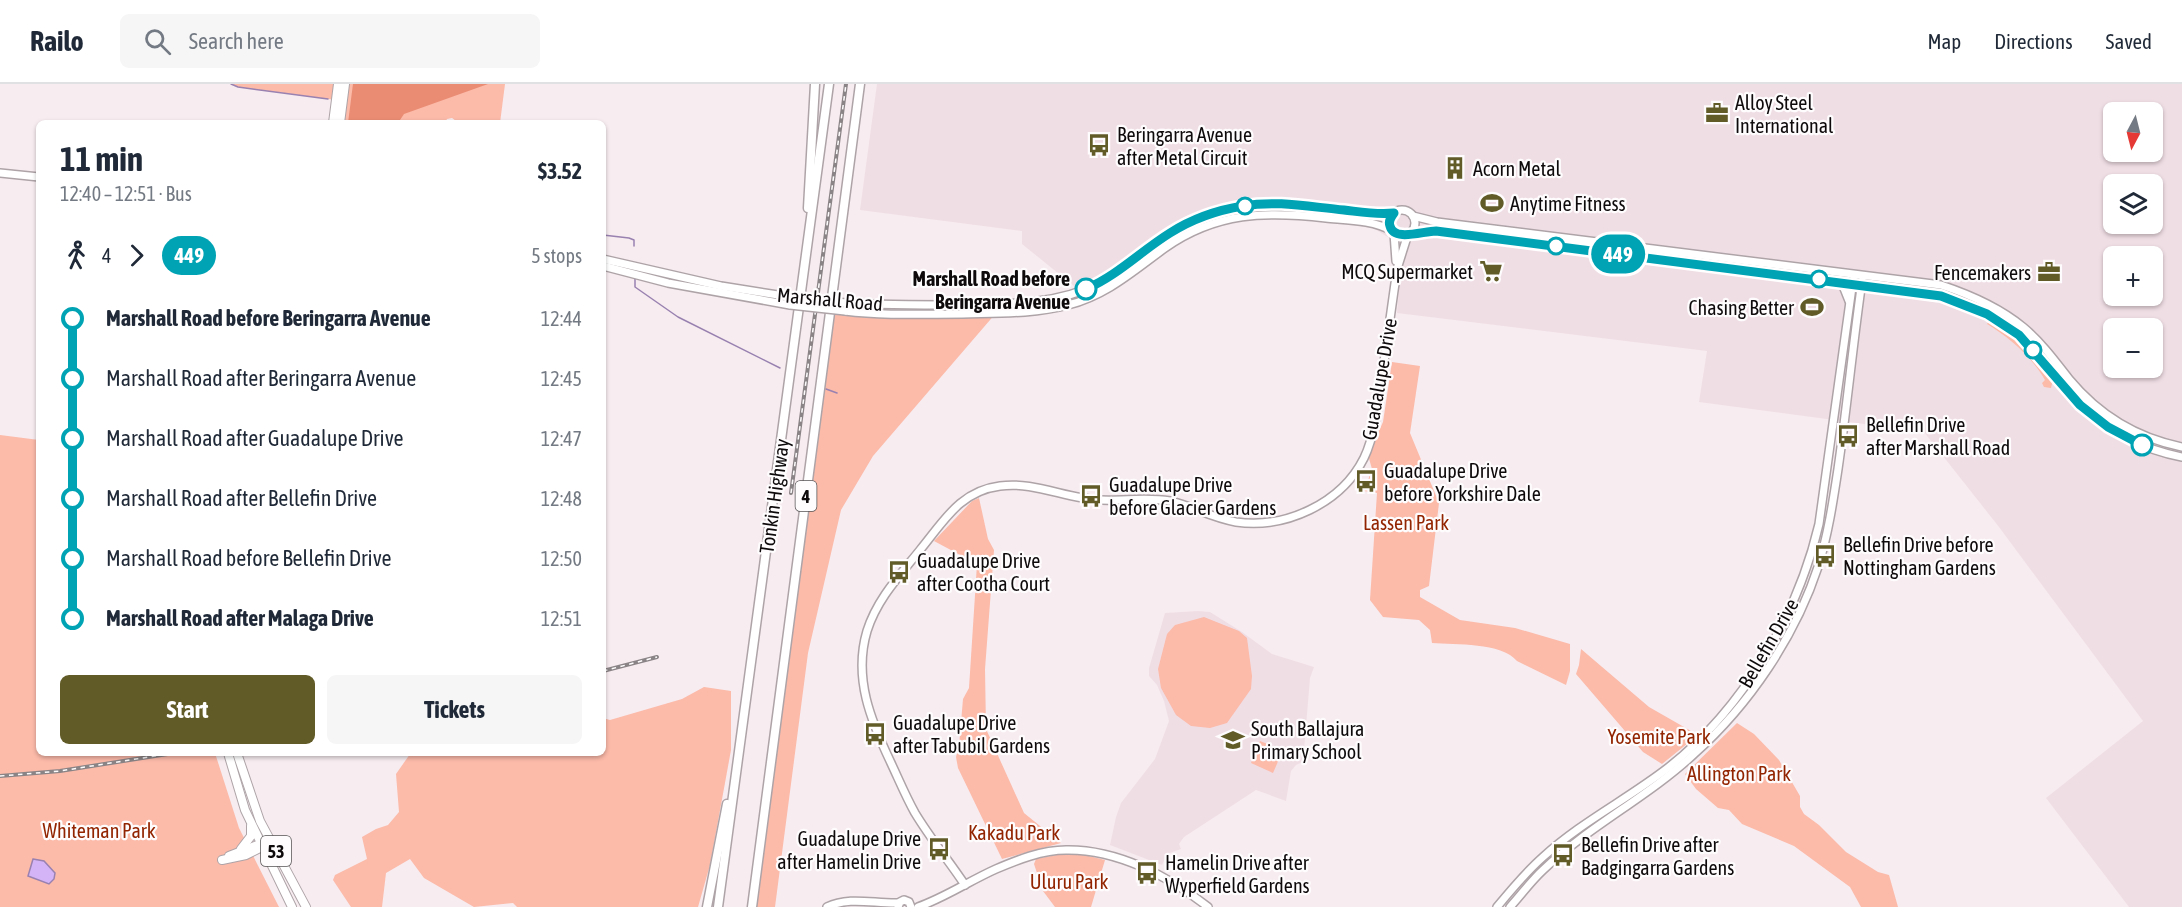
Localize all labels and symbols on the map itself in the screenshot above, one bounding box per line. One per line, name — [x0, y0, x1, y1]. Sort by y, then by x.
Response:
place label: Alloy Steel International — [1735, 91, 1834, 137]
office icon: Alloy Steel International — [1704, 100, 1730, 126]
north arrow — [2103, 102, 2163, 162]
place label: Beringarra Avenue after Metal Circuit — [1117, 123, 1252, 169]
bus stop icon: Beringarra Avenue after Metal Circuit — [1086, 132, 1112, 158]
building icon: Acorn Metal — [1442, 155, 1468, 181]
place label: Acorn Metal — [1473, 157, 1561, 180]
sports icon: Anytime Fitness — [1479, 190, 1505, 216]
place label: Anytime Fitness — [1510, 192, 1626, 215]
unlabelled marker — [1236, 197, 1254, 215]
line badge: 449 — [1584, 234, 1652, 274]
unlabelled marker — [1547, 237, 1565, 255]
supermarket icon: MCQ Supermarket — [1478, 258, 1504, 284]
office icon: Fencemakers — [2036, 259, 2062, 285]
place label: MCQ Supermarket — [1341, 260, 1473, 283]
place label: Fencemakers — [1934, 261, 2031, 284]
place label: Marshall Road before Beringarra Avenue — [913, 267, 1070, 313]
unlabelled marker — [1810, 270, 1828, 288]
marker: Marshall Road before Beringarra Avenue — [1075, 278, 1097, 300]
street label: Marshall Road — [776, 283, 884, 315]
sports icon: Chasing Better — [1799, 294, 1825, 320]
place label: Chasing Better — [1688, 296, 1795, 319]
street label: Guadalupe Drive — [1357, 316, 1401, 442]
unlabelled marker — [2024, 341, 2042, 359]
place label: Bellefin Drive after Marshall Road — [1866, 413, 2010, 459]
bus stop icon: Bellefin Drive after Marshall Road — [1835, 423, 1861, 449]
unlabelled marker — [2131, 434, 2153, 456]
street label: Tonkin Highway — [755, 437, 793, 555]
place label: Guadalupe Drive before Yorkshire Dale — [1384, 459, 1541, 505]
bus stop icon: Guadalupe Drive before Yorkshire Dale — [1353, 468, 1379, 494]
place label: Guadalupe Drive before Glacier Gardens — [1109, 473, 1276, 519]
road number: 4 — [796, 481, 816, 511]
bus stop icon: Guadalupe Drive before Glacier Gardens — [1078, 483, 1104, 509]
park label: Lassen Park — [1363, 511, 1449, 534]
place label: Bellefin Drive before Nottingham Gardens — [1843, 533, 1996, 579]
bus stop icon: Bellefin Drive before Nottingham Gardens — [1812, 543, 1838, 569]
place label: Guadalupe Drive after Cootha Court — [917, 549, 1050, 595]
bus stop icon: Guadalupe Drive after Cootha Court — [886, 559, 912, 585]
street label: Bellefin Drive — [1733, 594, 1803, 692]
place label: Guadalupe Drive after Tabubil Gardens — [893, 711, 1050, 757]
place label: South Ballajura Primary School — [1251, 717, 1364, 763]
bus stop icon: Guadalupe Drive after Tabubil Gardens — [862, 721, 888, 747]
park label: Yosemite Park — [1607, 725, 1711, 748]
school or university icon: South Ballajura Primary School — [1220, 727, 1246, 753]
park label: Allington Park — [1687, 762, 1791, 785]
park label: Whiteman Park — [43, 819, 156, 842]
park label: Kakadu Park — [968, 821, 1060, 844]
place label: Guadalupe Drive after Hamelin Drive — [777, 827, 921, 873]
place label: Bellefin Drive after Badgingarra Gardens — [1581, 833, 1734, 879]
road number: 53 — [261, 836, 291, 866]
bus stop icon: Guadalupe Drive after Hamelin Drive — [926, 836, 952, 862]
bus stop icon: Bellefin Drive after Badgingarra Gardens — [1550, 842, 1576, 868]
place label: Hamelin Drive after Wyperfield Gardens — [1165, 851, 1310, 897]
bus stop icon: Hamelin Drive after Wyperfield Gardens — [1134, 860, 1160, 886]
park label: Uluru Park — [1030, 870, 1108, 893]

